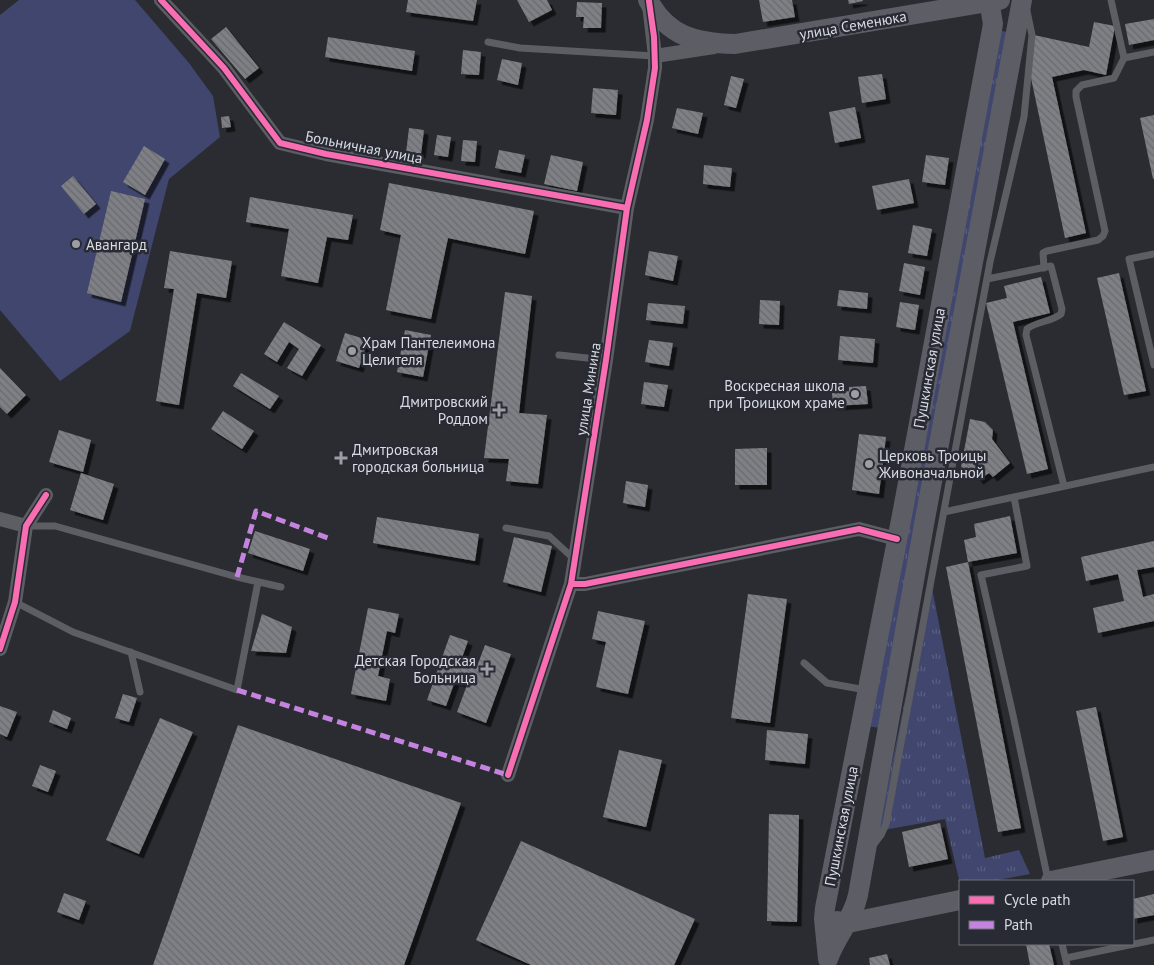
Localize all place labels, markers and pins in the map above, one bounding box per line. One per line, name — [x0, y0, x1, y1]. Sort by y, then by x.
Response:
place label: Авангард — [86, 235, 147, 254]
marker: Авангард — [70, 238, 82, 250]
place label: Храм Пантелеимона Целителя — [362, 333, 496, 369]
marker: Храм Пантелеимона Целителя — [346, 345, 358, 357]
place label: Воскресная школа при Троицком храме — [709, 376, 845, 412]
marker: Воскресная школа при Троицком храме — [849, 388, 861, 400]
place label: Дмитровский Роддом — [400, 392, 488, 428]
marker: Дмитровский Роддом — [492, 403, 506, 417]
place label: Дмитровская городская больница — [352, 440, 484, 476]
place label: Церковь Троицы Живоначальной — [878, 446, 986, 482]
marker: Дмитровская городская больница — [334, 451, 348, 465]
marker: Церковь Троицы Живоначальной — [863, 458, 875, 470]
place label: Детская Городская Больница — [355, 651, 476, 687]
marker: Детская Городская Больница — [480, 662, 494, 676]

